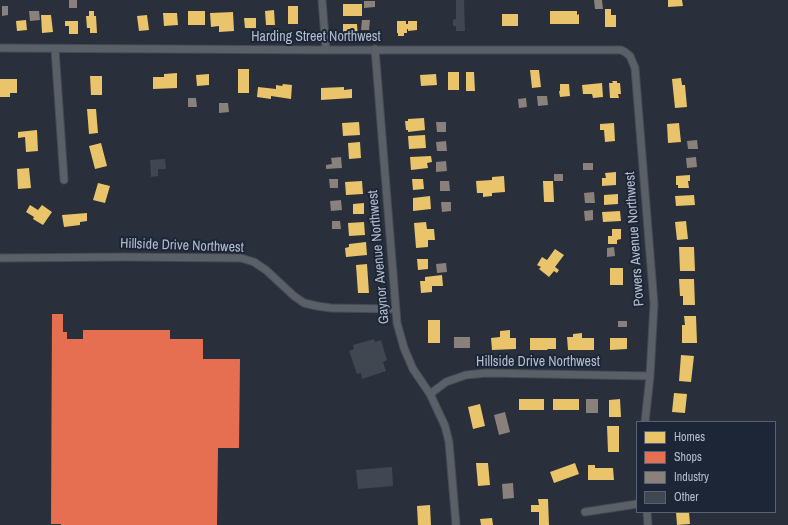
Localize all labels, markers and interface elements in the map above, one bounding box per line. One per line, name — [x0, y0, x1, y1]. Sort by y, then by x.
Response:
street label: Harding Street Northwest — [251, 29, 381, 45]
street label: Powers Avenue Northwest — [622, 171, 648, 307]
street label: Gaynor Avenue Northwest — [365, 189, 393, 325]
street label: Hillside Drive Northwest — [120, 235, 244, 257]
street label: Hillside Drive Northwest — [476, 354, 600, 370]
legend — [636, 421, 776, 513]
text: Homes — [674, 429, 705, 445]
text: Shops — [674, 449, 702, 465]
text: Industry — [674, 469, 709, 485]
text: Other — [674, 489, 699, 505]

